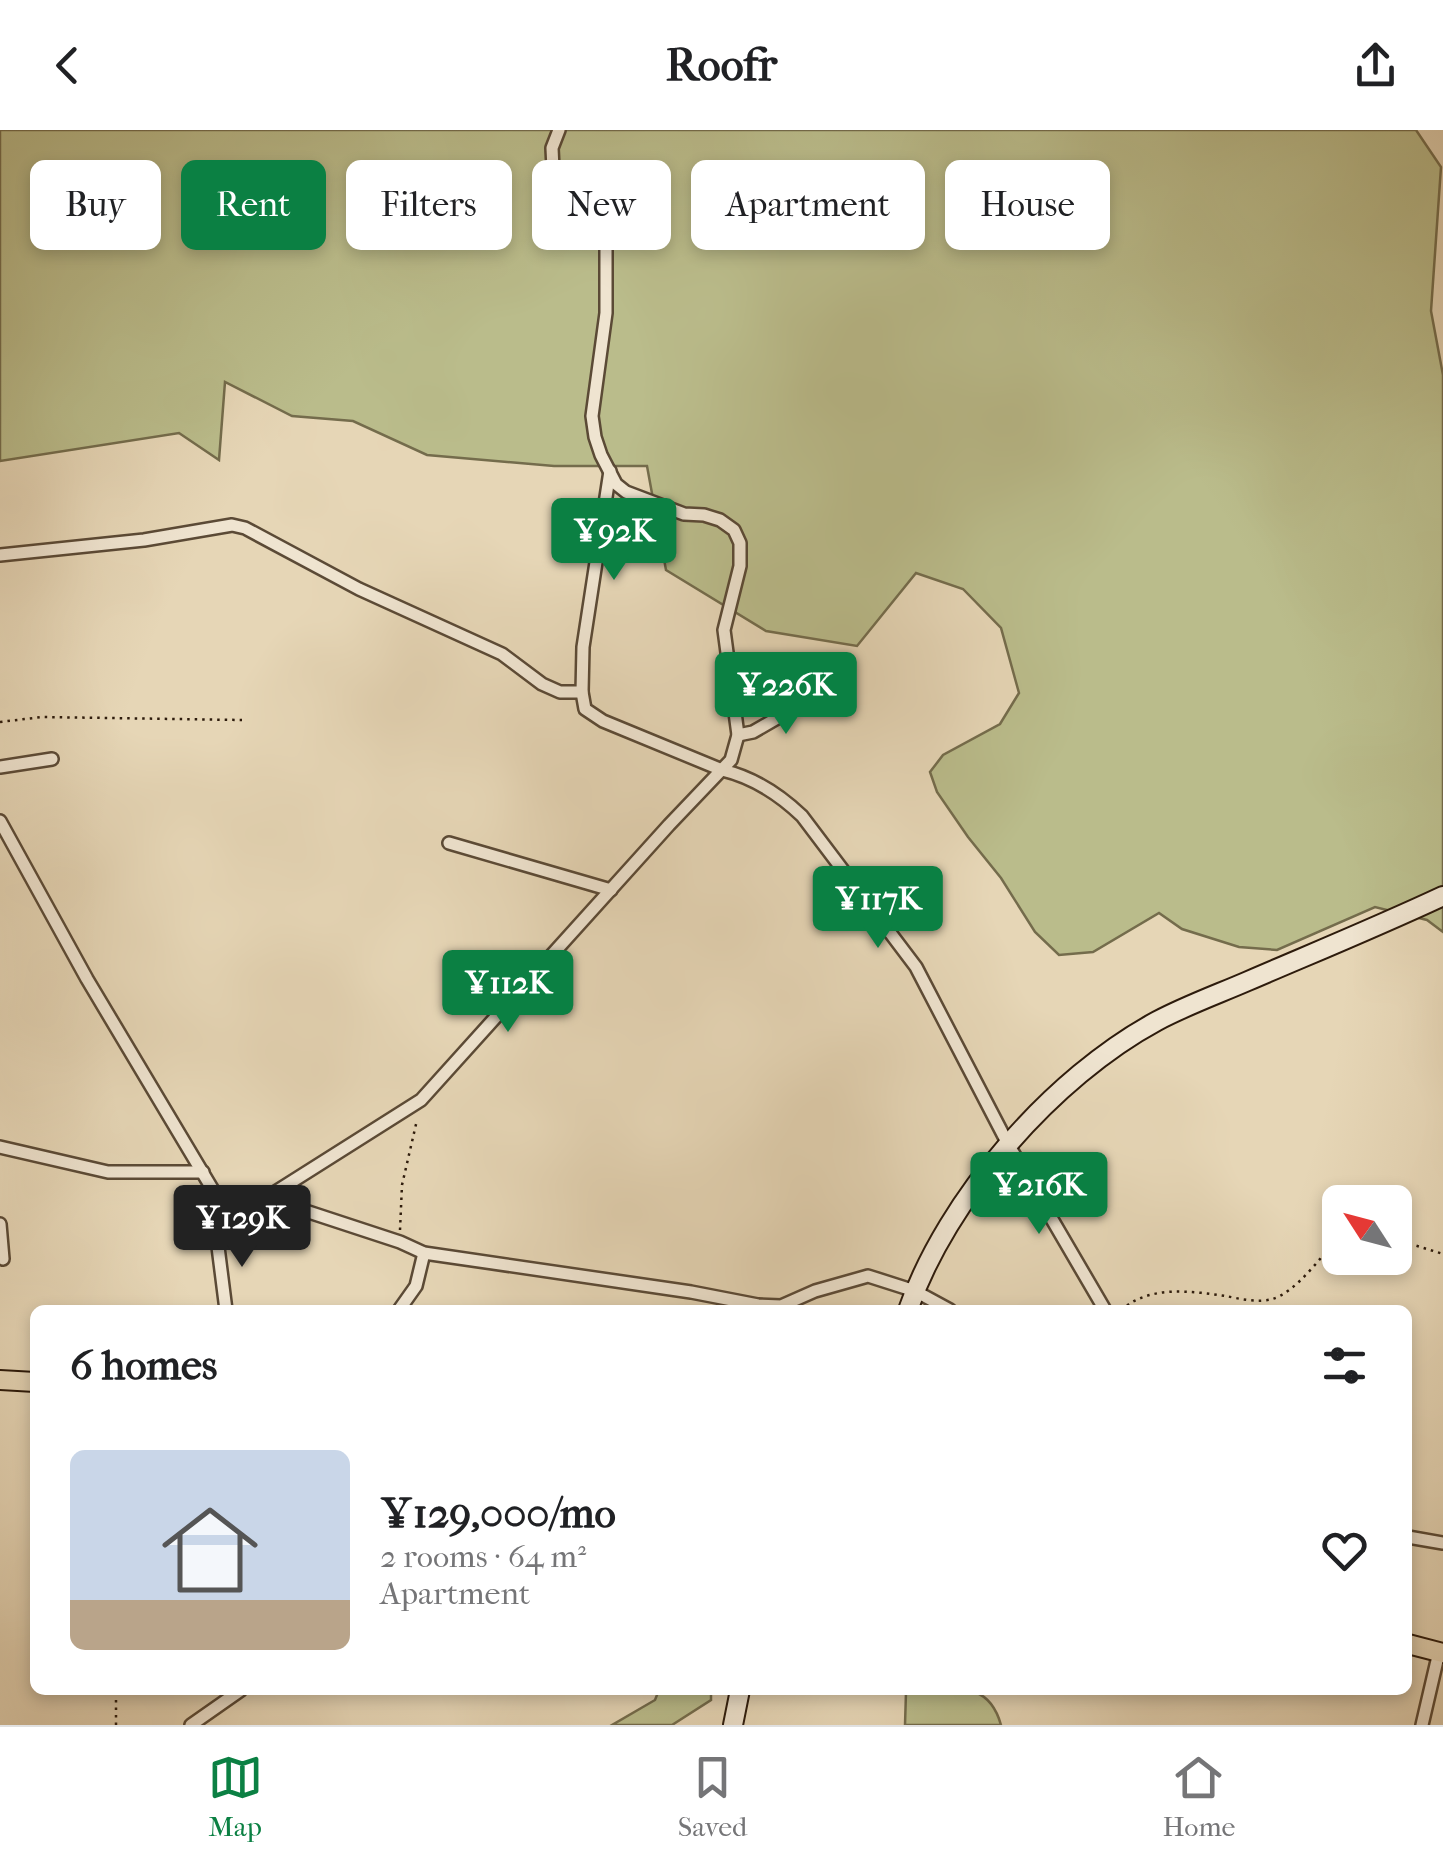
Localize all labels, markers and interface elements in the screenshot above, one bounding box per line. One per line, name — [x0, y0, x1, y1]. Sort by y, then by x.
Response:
icon: back — [40, 38, 95, 93]
icon: share — [1348, 38, 1403, 93]
text: Roofr — [666, 39, 777, 92]
chip: Buy — [30, 160, 161, 250]
chip: Rent — [181, 160, 326, 250]
chip: Filters — [346, 160, 512, 250]
chip: New — [532, 160, 671, 250]
chip: Apartment — [691, 160, 925, 250]
chip: House — [945, 160, 1110, 250]
pin: ¥92K — [555, 498, 673, 583]
text: ¥92K — [573, 512, 655, 549]
pin: ¥226K — [716, 652, 856, 737]
text: ¥226K — [737, 666, 835, 703]
pin: ¥117K — [808, 866, 948, 951]
text: ¥117K — [835, 880, 921, 917]
pin: ¥112K — [438, 950, 578, 1035]
text: ¥112K — [464, 964, 552, 1001]
pin: ¥216K — [969, 1152, 1109, 1237]
text: ¥216K — [992, 1166, 1086, 1203]
pin: ¥129K — [172, 1185, 312, 1270]
north arrow — [1322, 1185, 1412, 1275]
map controls — [1322, 1185, 1412, 1275]
text: ¥129K — [196, 1199, 288, 1236]
icon: filters — [1317, 1338, 1372, 1393]
text: 6 homes — [70, 1341, 217, 1390]
text: ¥129,000/mo — [380, 1489, 616, 1538]
icon: home — [150, 1490, 270, 1610]
icon: heart — [1317, 1523, 1372, 1578]
text: 2 rooms · 64 m² — [380, 1538, 586, 1575]
text: Apartment — [380, 1575, 530, 1612]
tab: Map — [208, 1750, 263, 1843]
tab: Saved — [678, 1750, 747, 1843]
tab: Home — [1163, 1750, 1235, 1843]

